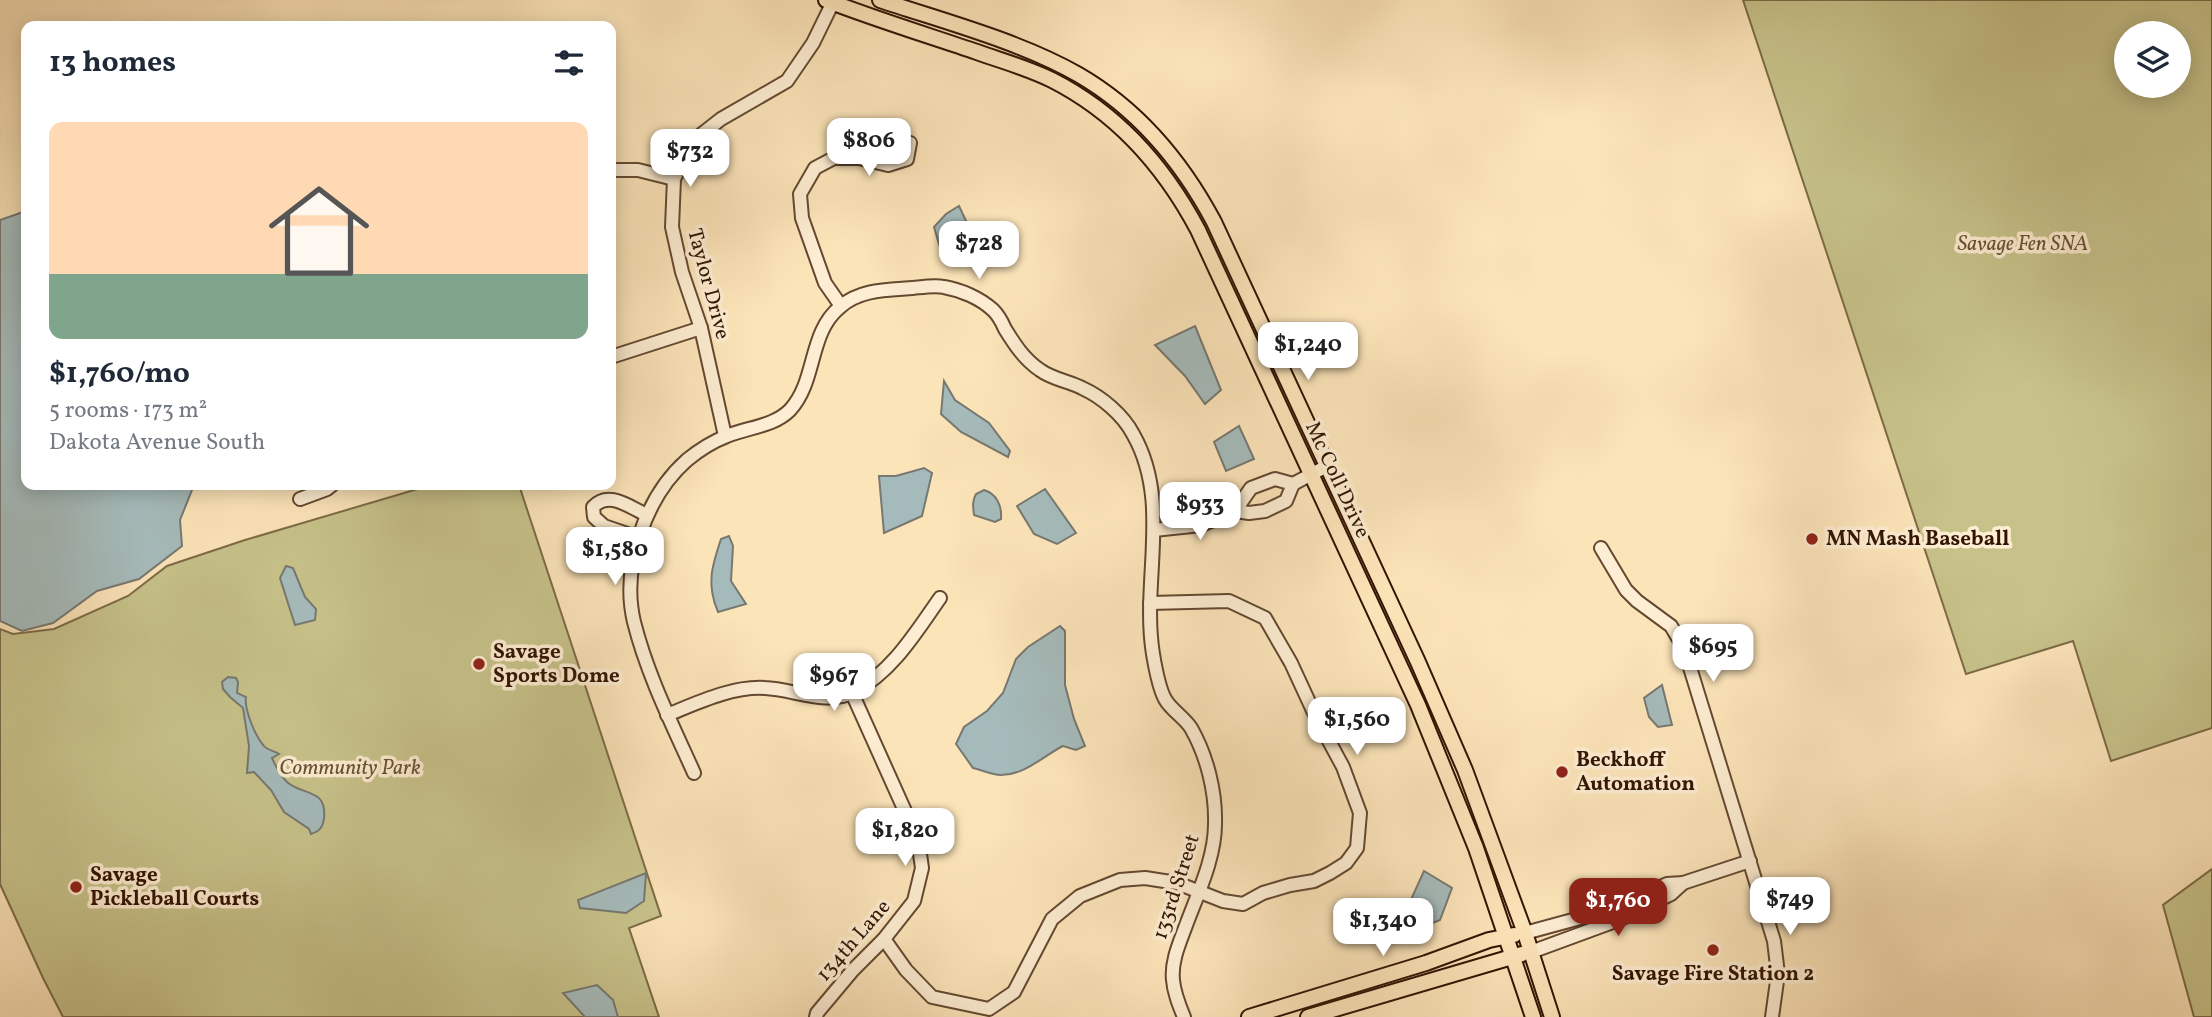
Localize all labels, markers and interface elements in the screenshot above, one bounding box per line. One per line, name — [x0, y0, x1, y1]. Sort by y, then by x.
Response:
map controls — [2114, 21, 2191, 98]
button: layers — [2114, 21, 2191, 98]
text: 13 homes — [49, 42, 176, 84]
icon: filters — [550, 44, 588, 82]
pin: $806 — [828, 118, 910, 178]
text: $806 — [843, 125, 895, 157]
pin: $732 — [649, 130, 731, 189]
text: $732 — [666, 136, 714, 168]
icon: home — [256, 168, 382, 294]
pin: $728 — [938, 222, 1020, 281]
street label: Taylor Drive — [679, 225, 737, 343]
text: $728 — [955, 228, 1003, 260]
park label: Savage Fen SNA — [1958, 230, 2088, 259]
pin: $1,240 — [1251, 322, 1365, 382]
text: $1,240 — [1274, 329, 1342, 361]
text: $1,760/mo — [49, 353, 190, 395]
text: 5 rooms · 173 m² — [49, 395, 207, 427]
street label: Mc Coll Drive — [1297, 417, 1377, 543]
text: Dakota Avenue South — [49, 427, 265, 459]
pin: $933 — [1159, 482, 1241, 542]
text: $933 — [1176, 489, 1224, 521]
place label: MN Mash Baseball — [1826, 525, 2009, 554]
pin: $1,580 — [558, 528, 672, 587]
marker: MN Mash Baseball — [1804, 531, 1820, 547]
text: $1,580 — [582, 534, 648, 566]
pin: $695 — [1672, 624, 1754, 684]
text: $695 — [1688, 631, 1738, 663]
place label: Savage Sports Dome — [493, 638, 620, 691]
pin: $967 — [793, 654, 875, 713]
marker: Savage Sports Dome — [471, 656, 487, 672]
text: $967 — [809, 660, 859, 692]
pin: $1,560 — [1300, 698, 1414, 757]
text: $1,560 — [1324, 704, 1390, 736]
place label: Beckhoff Automation — [1576, 746, 1695, 799]
park label: Community Park — [279, 754, 421, 783]
marker: Beckhoff Automation — [1554, 764, 1570, 780]
pin: $1,820 — [848, 808, 962, 868]
text: $1,820 — [871, 815, 939, 847]
street label: 133rd Street — [1146, 830, 1208, 944]
place label: Savage Pickleball Courts — [90, 861, 259, 914]
pin: $1,760 — [1561, 878, 1675, 938]
pin: $749 — [1749, 878, 1831, 937]
marker: Savage Pickleball Courts — [68, 879, 84, 895]
text: $749 — [1766, 884, 1814, 916]
text: $1,760 — [1585, 885, 1651, 917]
street label: 134th Lane — [810, 894, 898, 988]
pin: $1,340 — [1326, 898, 1440, 958]
text: $1,340 — [1349, 905, 1417, 937]
marker: Savage Fire Station 2 — [1705, 942, 1721, 958]
place label: Savage Fire Station 2 — [1612, 960, 1814, 989]

